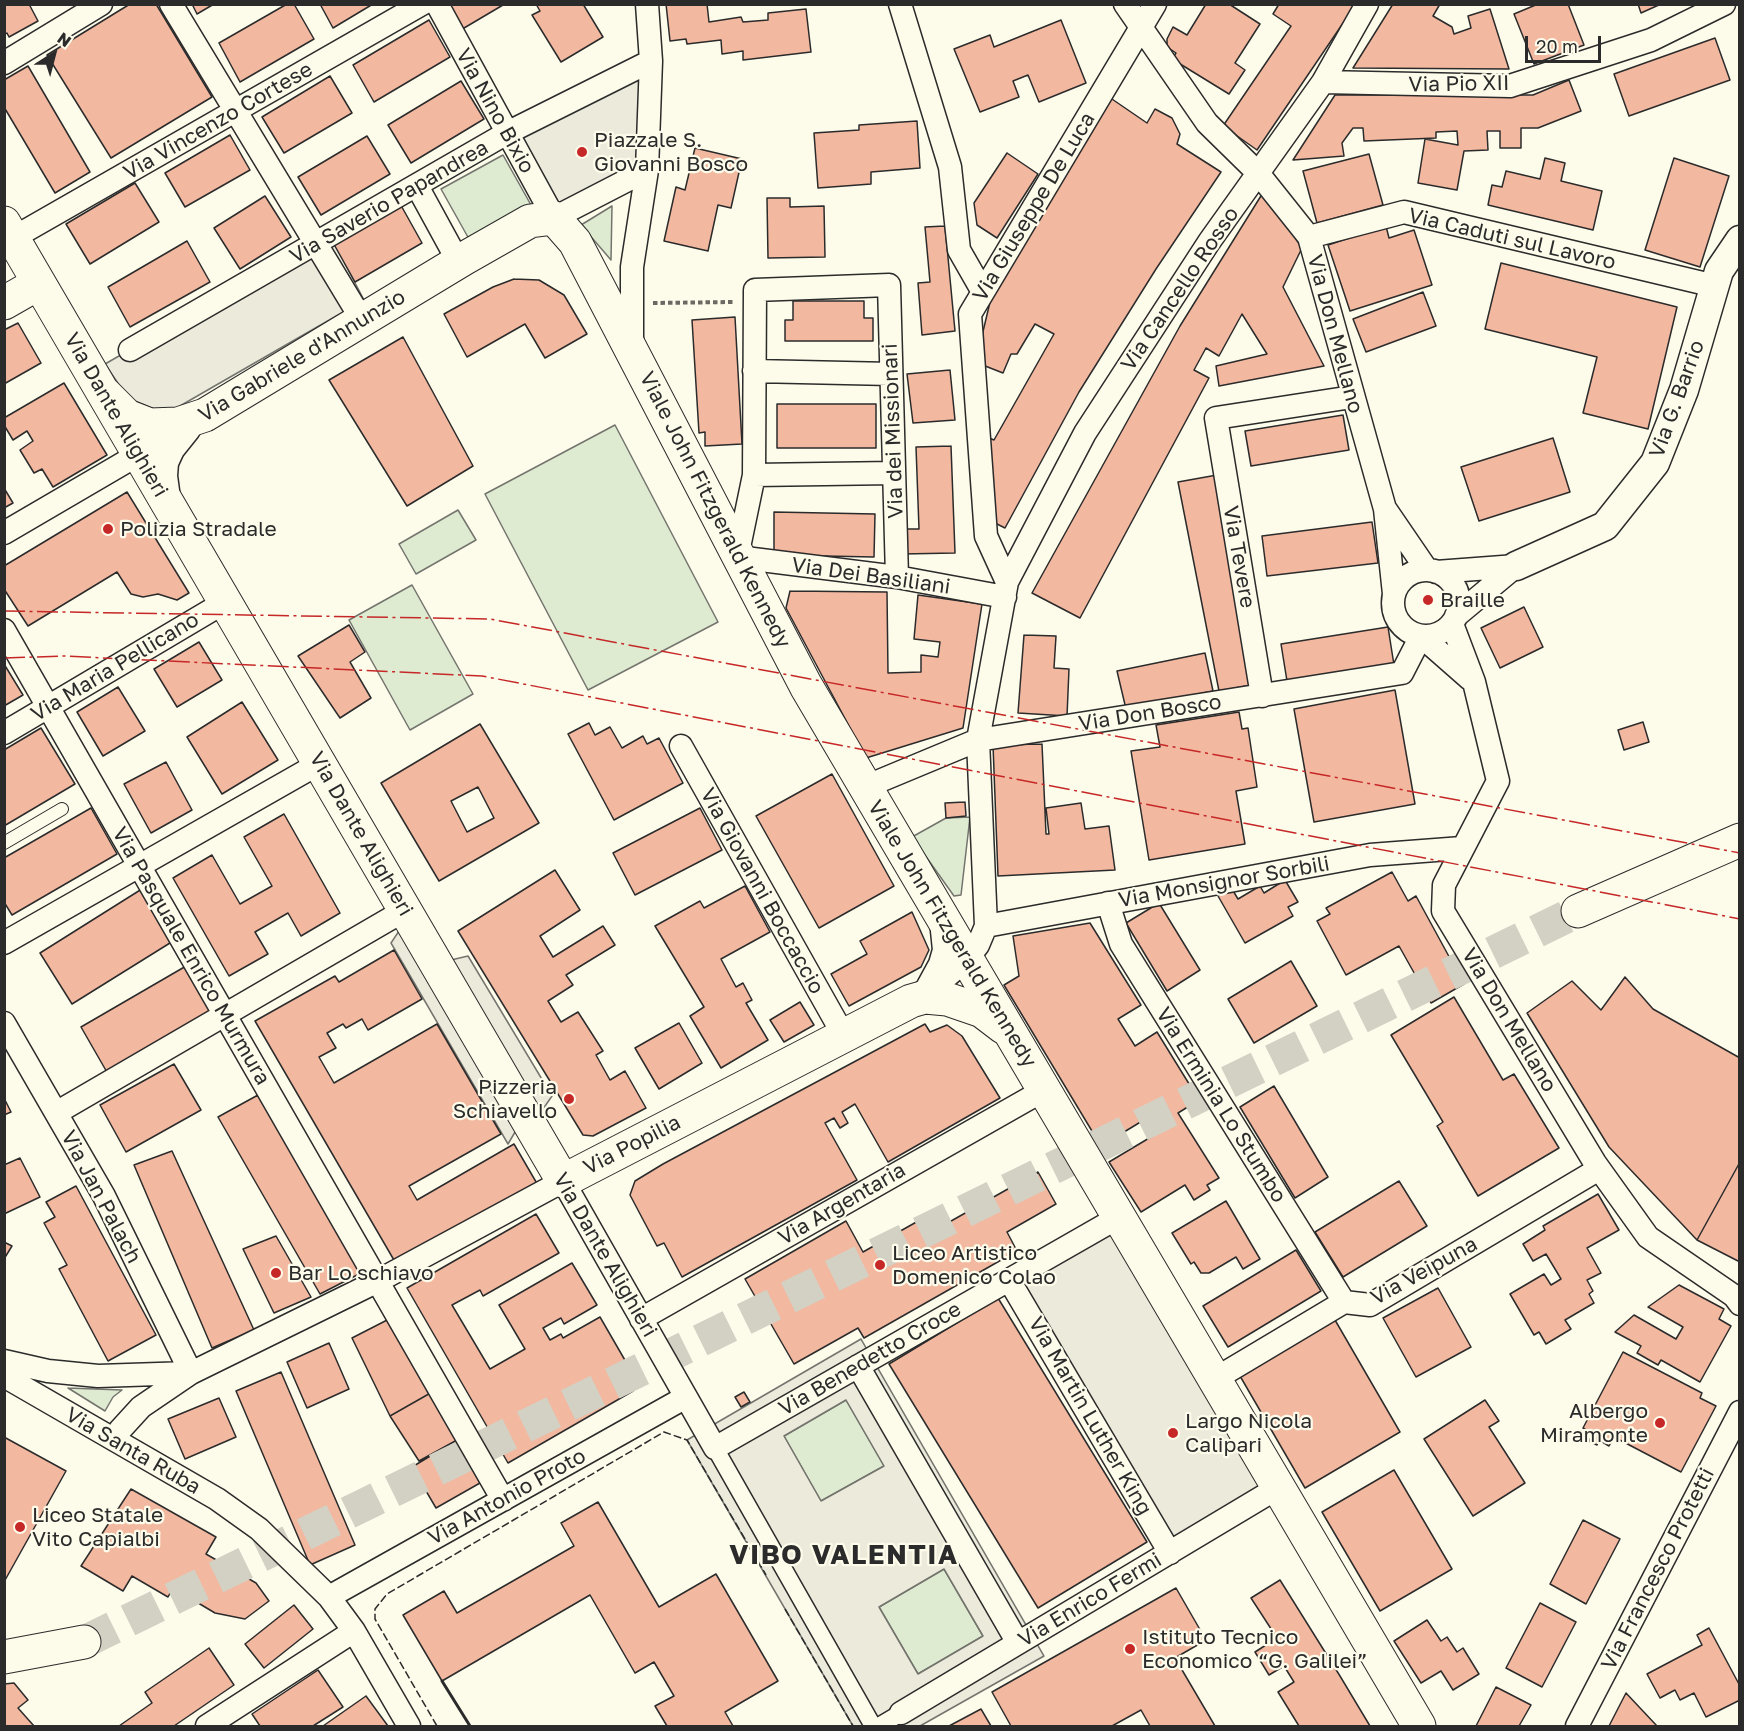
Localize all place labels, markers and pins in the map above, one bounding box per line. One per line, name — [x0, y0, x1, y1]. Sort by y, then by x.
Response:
place label: Piazzale S. Giovanni Bosco — [594, 127, 748, 177]
marker: Piazzale S. Giovanni Bosco — [575, 145, 589, 159]
place label: Polizia Stradale — [120, 516, 277, 542]
marker: Polizia Stradale — [101, 522, 115, 536]
place label: Braille — [1440, 587, 1505, 613]
marker: Braille — [1421, 593, 1435, 607]
place label: Pizzeria Schiavello — [453, 1074, 557, 1124]
marker: Pizzeria Schiavello — [562, 1092, 576, 1106]
place label: Liceo Artistico Domenico Colao — [892, 1240, 1056, 1290]
marker: Liceo Artistico Domenico Colao — [873, 1258, 887, 1272]
place label: Bar Lo schiavo — [288, 1260, 433, 1286]
marker: Bar Lo schiavo — [269, 1266, 283, 1280]
place label: Albergo Miramonte — [1540, 1398, 1648, 1448]
place label: Largo Nicola Calipari — [1185, 1408, 1312, 1458]
marker: Albergo Miramonte — [1653, 1416, 1667, 1430]
marker: Largo Nicola Calipari — [1166, 1426, 1180, 1440]
place label: Liceo Statale Vito Capialbi — [32, 1502, 163, 1552]
marker: Liceo Statale Vito Capialbi — [13, 1520, 27, 1534]
place label: Istituto Tecnico Economico “G. Galilei” — [1142, 1624, 1368, 1674]
marker: Istituto Tecnico Economico “G. Galilei” — [1123, 1642, 1137, 1656]

